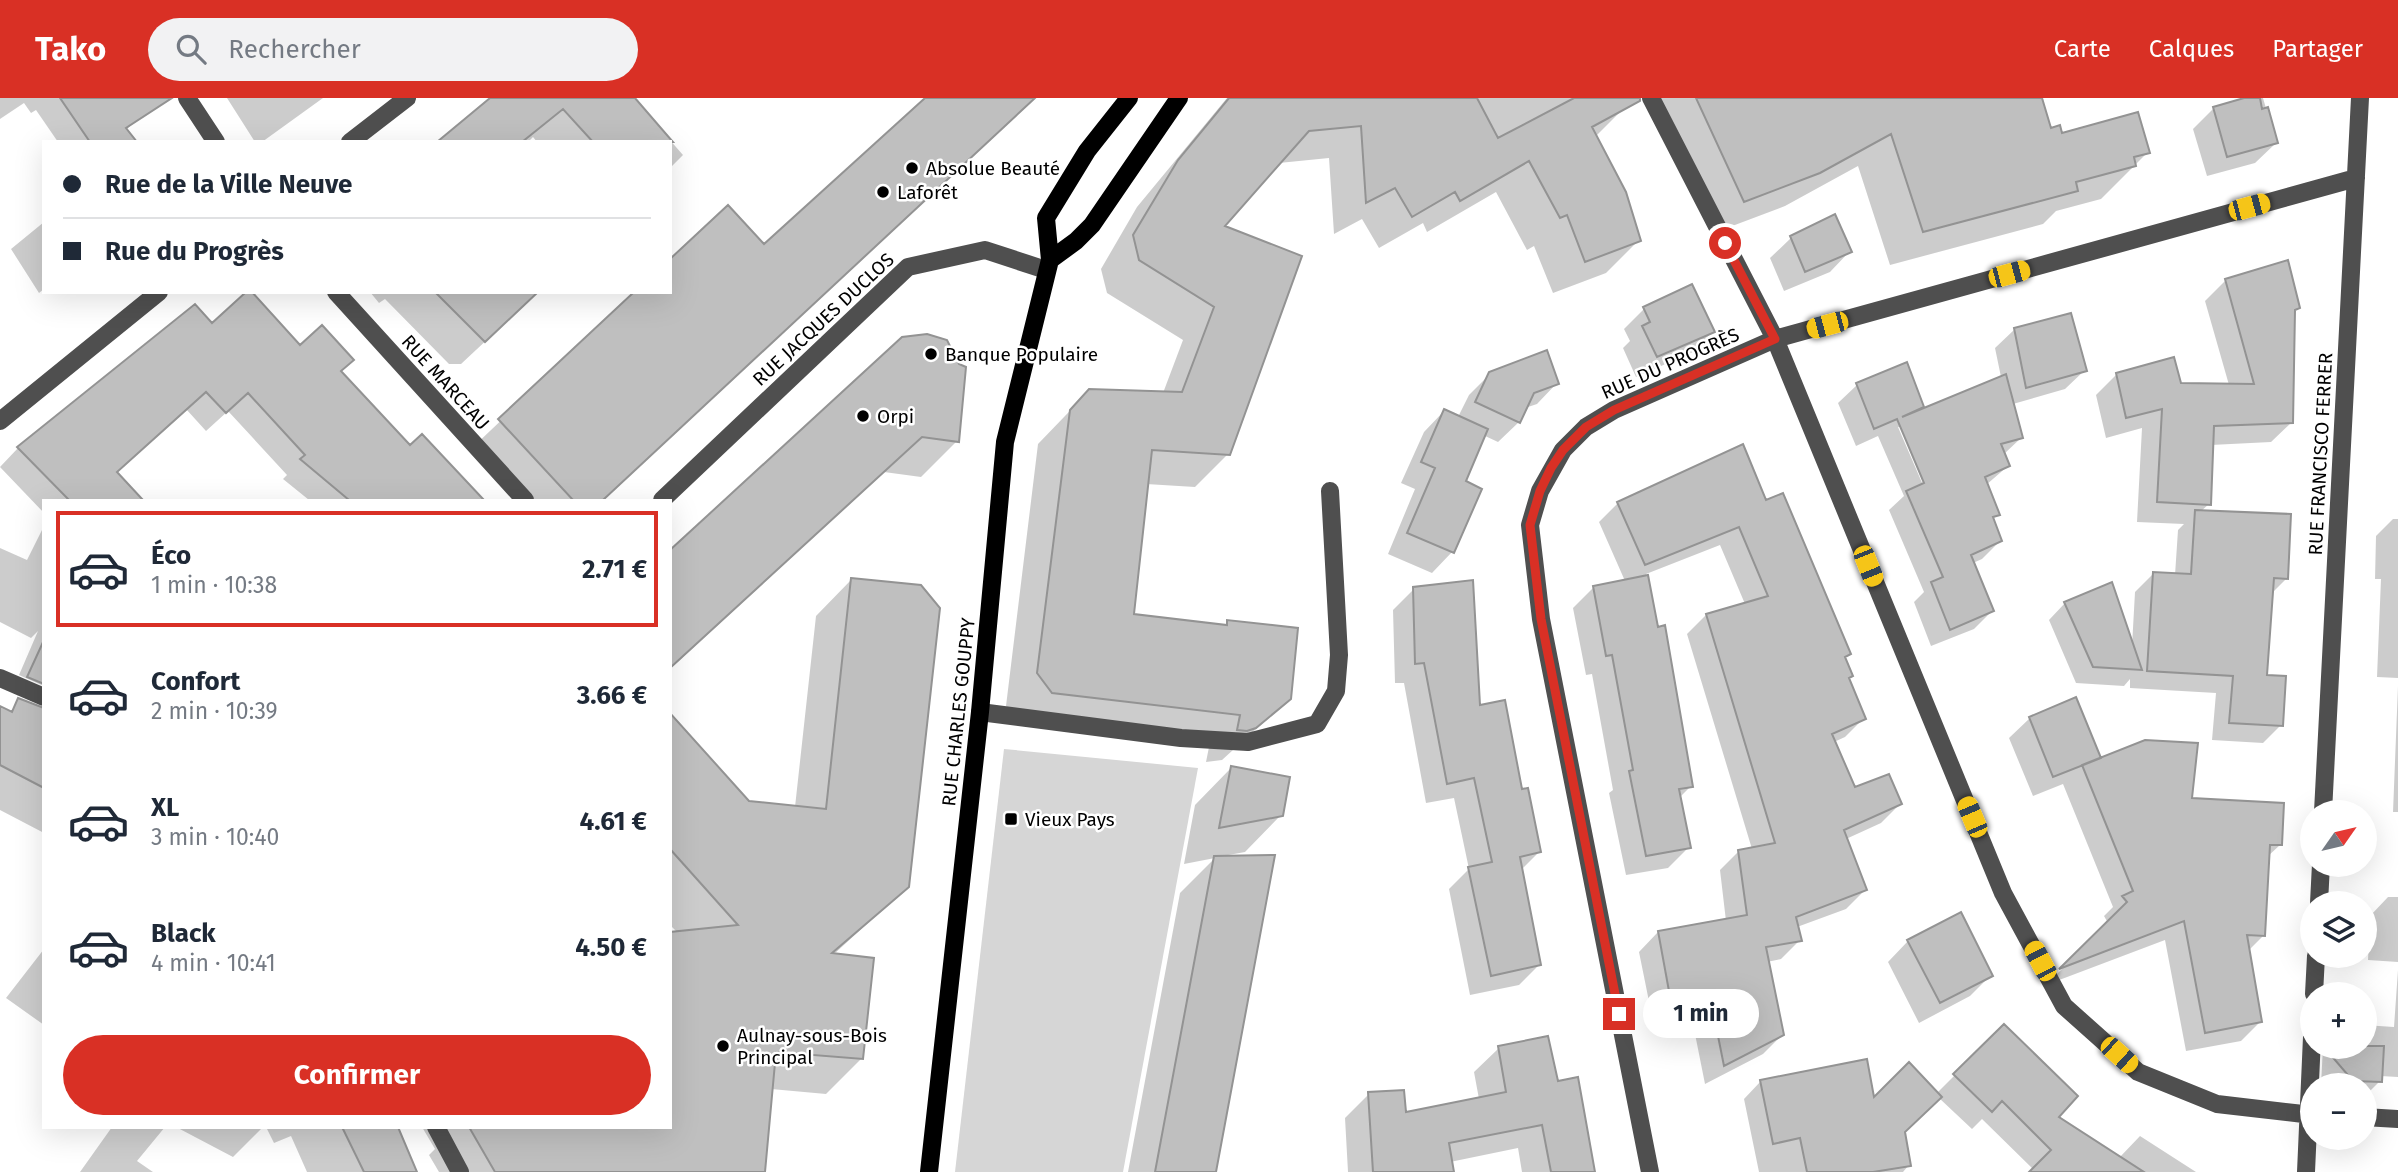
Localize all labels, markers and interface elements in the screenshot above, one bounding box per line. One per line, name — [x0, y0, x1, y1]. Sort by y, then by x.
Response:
search box — [148, 18, 638, 81]
text: Tako — [35, 29, 106, 69]
icon: search — [172, 30, 210, 68]
text: Rechercher — [228, 34, 361, 65]
text: Carte — [2054, 35, 2111, 63]
text: Calques — [2149, 35, 2234, 63]
text: Partager — [2272, 35, 2363, 63]
place label: Absolue Beauté — [926, 157, 1060, 180]
marker: Absolue Beauté — [904, 160, 920, 176]
text: Rue de la Ville Neuve — [105, 169, 352, 200]
place label: Laforêt — [897, 181, 958, 204]
marker: Laforêt — [875, 184, 891, 200]
car — [2226, 191, 2273, 223]
route start — [1709, 227, 1741, 259]
text: Rue du Progrès — [105, 236, 284, 267]
street label: RUE JACQUES DUCLOS — [748, 248, 899, 391]
car — [1986, 258, 2033, 290]
car — [1804, 309, 1851, 341]
street label: RUE DU PROGRÈS — [1598, 323, 1743, 404]
street label: RUE MARCEAU — [397, 330, 494, 435]
place label: Banque Populaire — [945, 343, 1098, 366]
marker: Banque Populaire — [923, 346, 939, 362]
street label: RUE FRANCISCO FERRER — [2304, 352, 2337, 556]
place label: Orpi — [877, 405, 914, 428]
marker: Orpi — [855, 408, 871, 424]
icon: car — [67, 538, 130, 601]
text: Éco — [151, 540, 191, 571]
car — [1851, 543, 1886, 589]
text: 2.71 € — [582, 554, 647, 585]
text: 1 min · 10:38 — [151, 571, 277, 599]
street label: RUE CHARLES GOUPPY — [937, 616, 980, 807]
icon: car — [67, 664, 130, 727]
text: Confort — [151, 666, 240, 697]
text: 3.66 € — [577, 680, 647, 711]
text: 2 min · 10:39 — [151, 697, 278, 725]
icon: car — [67, 790, 130, 853]
text: XL — [151, 792, 179, 823]
car — [1955, 794, 1990, 840]
north arrow — [2300, 800, 2376, 877]
map controls — [2300, 800, 2377, 1150]
text: 4.61 € — [580, 806, 647, 837]
place label: Vieux Pays — [1025, 808, 1115, 831]
marker: Vieux Pays — [1003, 811, 1019, 827]
text: 3 min · 10:40 — [151, 823, 279, 851]
button: layers — [2300, 891, 2377, 968]
icon: car — [67, 916, 130, 979]
text: Black — [151, 918, 216, 949]
text: 4.50 € — [575, 932, 647, 963]
car — [2021, 938, 2060, 984]
text: 4 min · 10:41 — [151, 949, 276, 977]
button: + — [2300, 982, 2377, 1059]
callout: 1 min — [1644, 990, 1759, 1038]
route end — [1603, 998, 1635, 1030]
text: 1 min — [1673, 999, 1729, 1027]
place label: Aulnay-sous-Bois Principal — [737, 1024, 887, 1069]
car — [2097, 1033, 2142, 1077]
button: Confirmer — [63, 1035, 651, 1115]
marker: Aulnay-sous-Bois Principal — [715, 1038, 731, 1054]
button: − — [2300, 1073, 2377, 1150]

